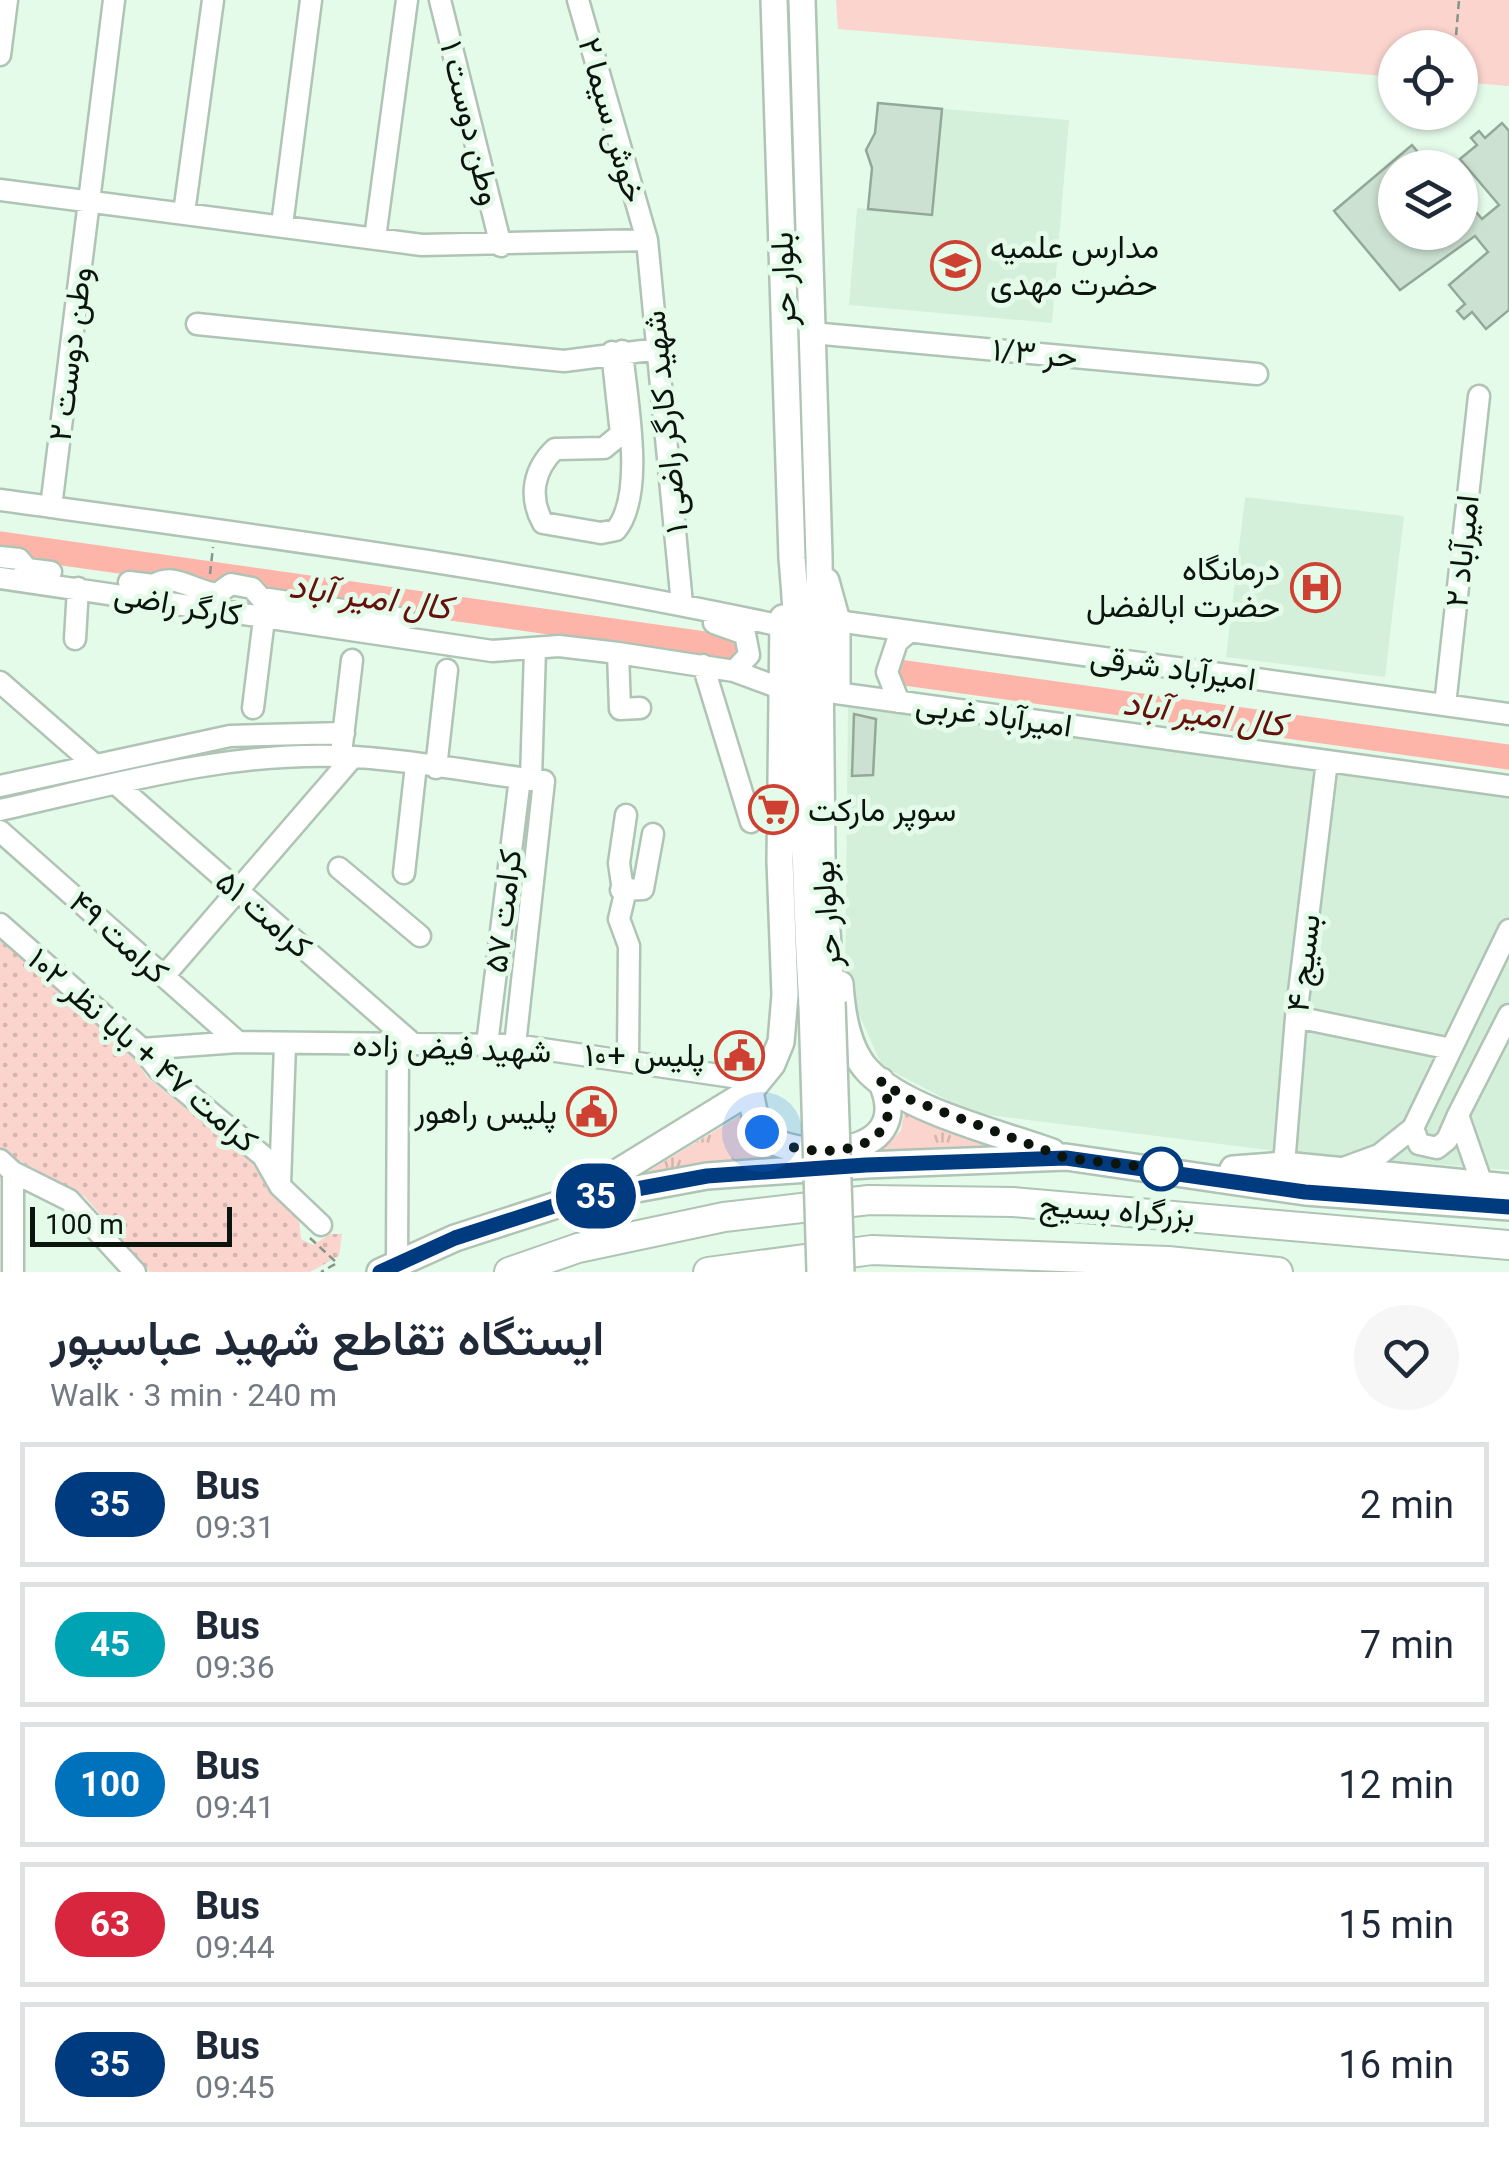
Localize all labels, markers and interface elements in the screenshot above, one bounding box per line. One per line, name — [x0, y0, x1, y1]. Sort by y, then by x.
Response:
map controls — [1378, 30, 1478, 250]
button: locate — [1378, 30, 1478, 130]
street label: خوش سیما ۲ — [569, 33, 654, 207]
street label: وطن دوست ۱ — [431, 37, 510, 209]
button: layers — [1378, 150, 1478, 250]
place label: مدارس علمیه حضرت مهدی — [990, 228, 1159, 304]
street label: بلوار حر — [762, 231, 805, 328]
school or university icon: مدارس علمیه حضرت مهدی — [929, 239, 981, 291]
street label: وطن دوست ۲ — [40, 265, 101, 443]
street label: شهید کارگر راضی ۱ — [634, 309, 697, 535]
street label: حر ۱/۳ — [991, 330, 1079, 377]
street label: امیرآباد ۲ — [1437, 493, 1488, 609]
place label: درمانگاه حضرت ابالفضل — [1086, 550, 1280, 626]
hospital icon: درمانگاه حضرت ابالفضل — [1289, 561, 1341, 613]
water label: کال امیر آباد — [286, 565, 459, 630]
street label: کارگر راضی — [111, 574, 245, 635]
street label: امیرآباد شرقی — [1088, 638, 1258, 699]
water label: کال امیر آباد — [1120, 682, 1293, 747]
street label: امیرآباد غربی — [913, 685, 1075, 746]
supermarket icon: سوپر مارکت — [747, 784, 799, 836]
place label: سوپر مارکت — [808, 791, 956, 832]
street label: کرامت ۵۷ — [477, 847, 530, 975]
street label: بولوار حر — [803, 859, 850, 970]
street label: کرامت ۵۱ — [208, 862, 320, 967]
street label: کرامت ۴۹ — [61, 883, 176, 992]
street label: بسیج ۴ — [1278, 912, 1331, 1014]
street label: کرامت ۴۷ + بابا نظر ۱۰۲ — [20, 940, 266, 1161]
street label: شهید فیض زاده — [352, 1026, 552, 1071]
public building icon: پلیس +۱۰ — [714, 1029, 766, 1081]
place label: پلیس +۱۰ — [585, 1036, 705, 1077]
public building icon: پلیس راهور — [566, 1086, 618, 1138]
place label: پلیس راهور — [413, 1093, 557, 1134]
your location — [737, 1107, 787, 1157]
unlabelled marker — [1140, 1148, 1182, 1190]
line badge: 35 — [551, 1164, 641, 1228]
text: 35 — [576, 1176, 616, 1217]
street label: بزرگراه بسیج — [1038, 1186, 1196, 1237]
scale bar — [30, 1202, 232, 1246]
text: 100 m — [45, 1208, 124, 1241]
button: heart — [1354, 1305, 1459, 1410]
text: ایستگاه تقاطع شهید عباسپور — [50, 1310, 604, 1367]
text: Walk · 3 min · 240 m — [50, 1376, 337, 1414]
text: Bus — [195, 1464, 260, 1508]
text: 2 min — [1360, 1483, 1454, 1527]
text: 35 — [90, 1484, 130, 1525]
text: 09:31 — [195, 1508, 275, 1546]
text: Bus — [195, 1604, 260, 1648]
text: 7 min — [1360, 1623, 1454, 1667]
text: 45 — [90, 1624, 130, 1665]
text: 09:36 — [195, 1648, 275, 1686]
text: Bus — [195, 1744, 260, 1788]
text: 12 min — [1338, 1763, 1454, 1807]
text: 100 — [80, 1764, 140, 1805]
text: 09:41 — [195, 1788, 275, 1826]
text: Bus — [195, 1884, 260, 1928]
text: 15 min — [1338, 1903, 1454, 1947]
text: 63 — [90, 1904, 130, 1945]
text: 09:44 — [195, 1928, 275, 1966]
text: Bus — [195, 2024, 260, 2068]
text: 16 min — [1338, 2043, 1454, 2087]
text: 35 — [90, 2044, 130, 2085]
text: 09:45 — [195, 2068, 275, 2106]

